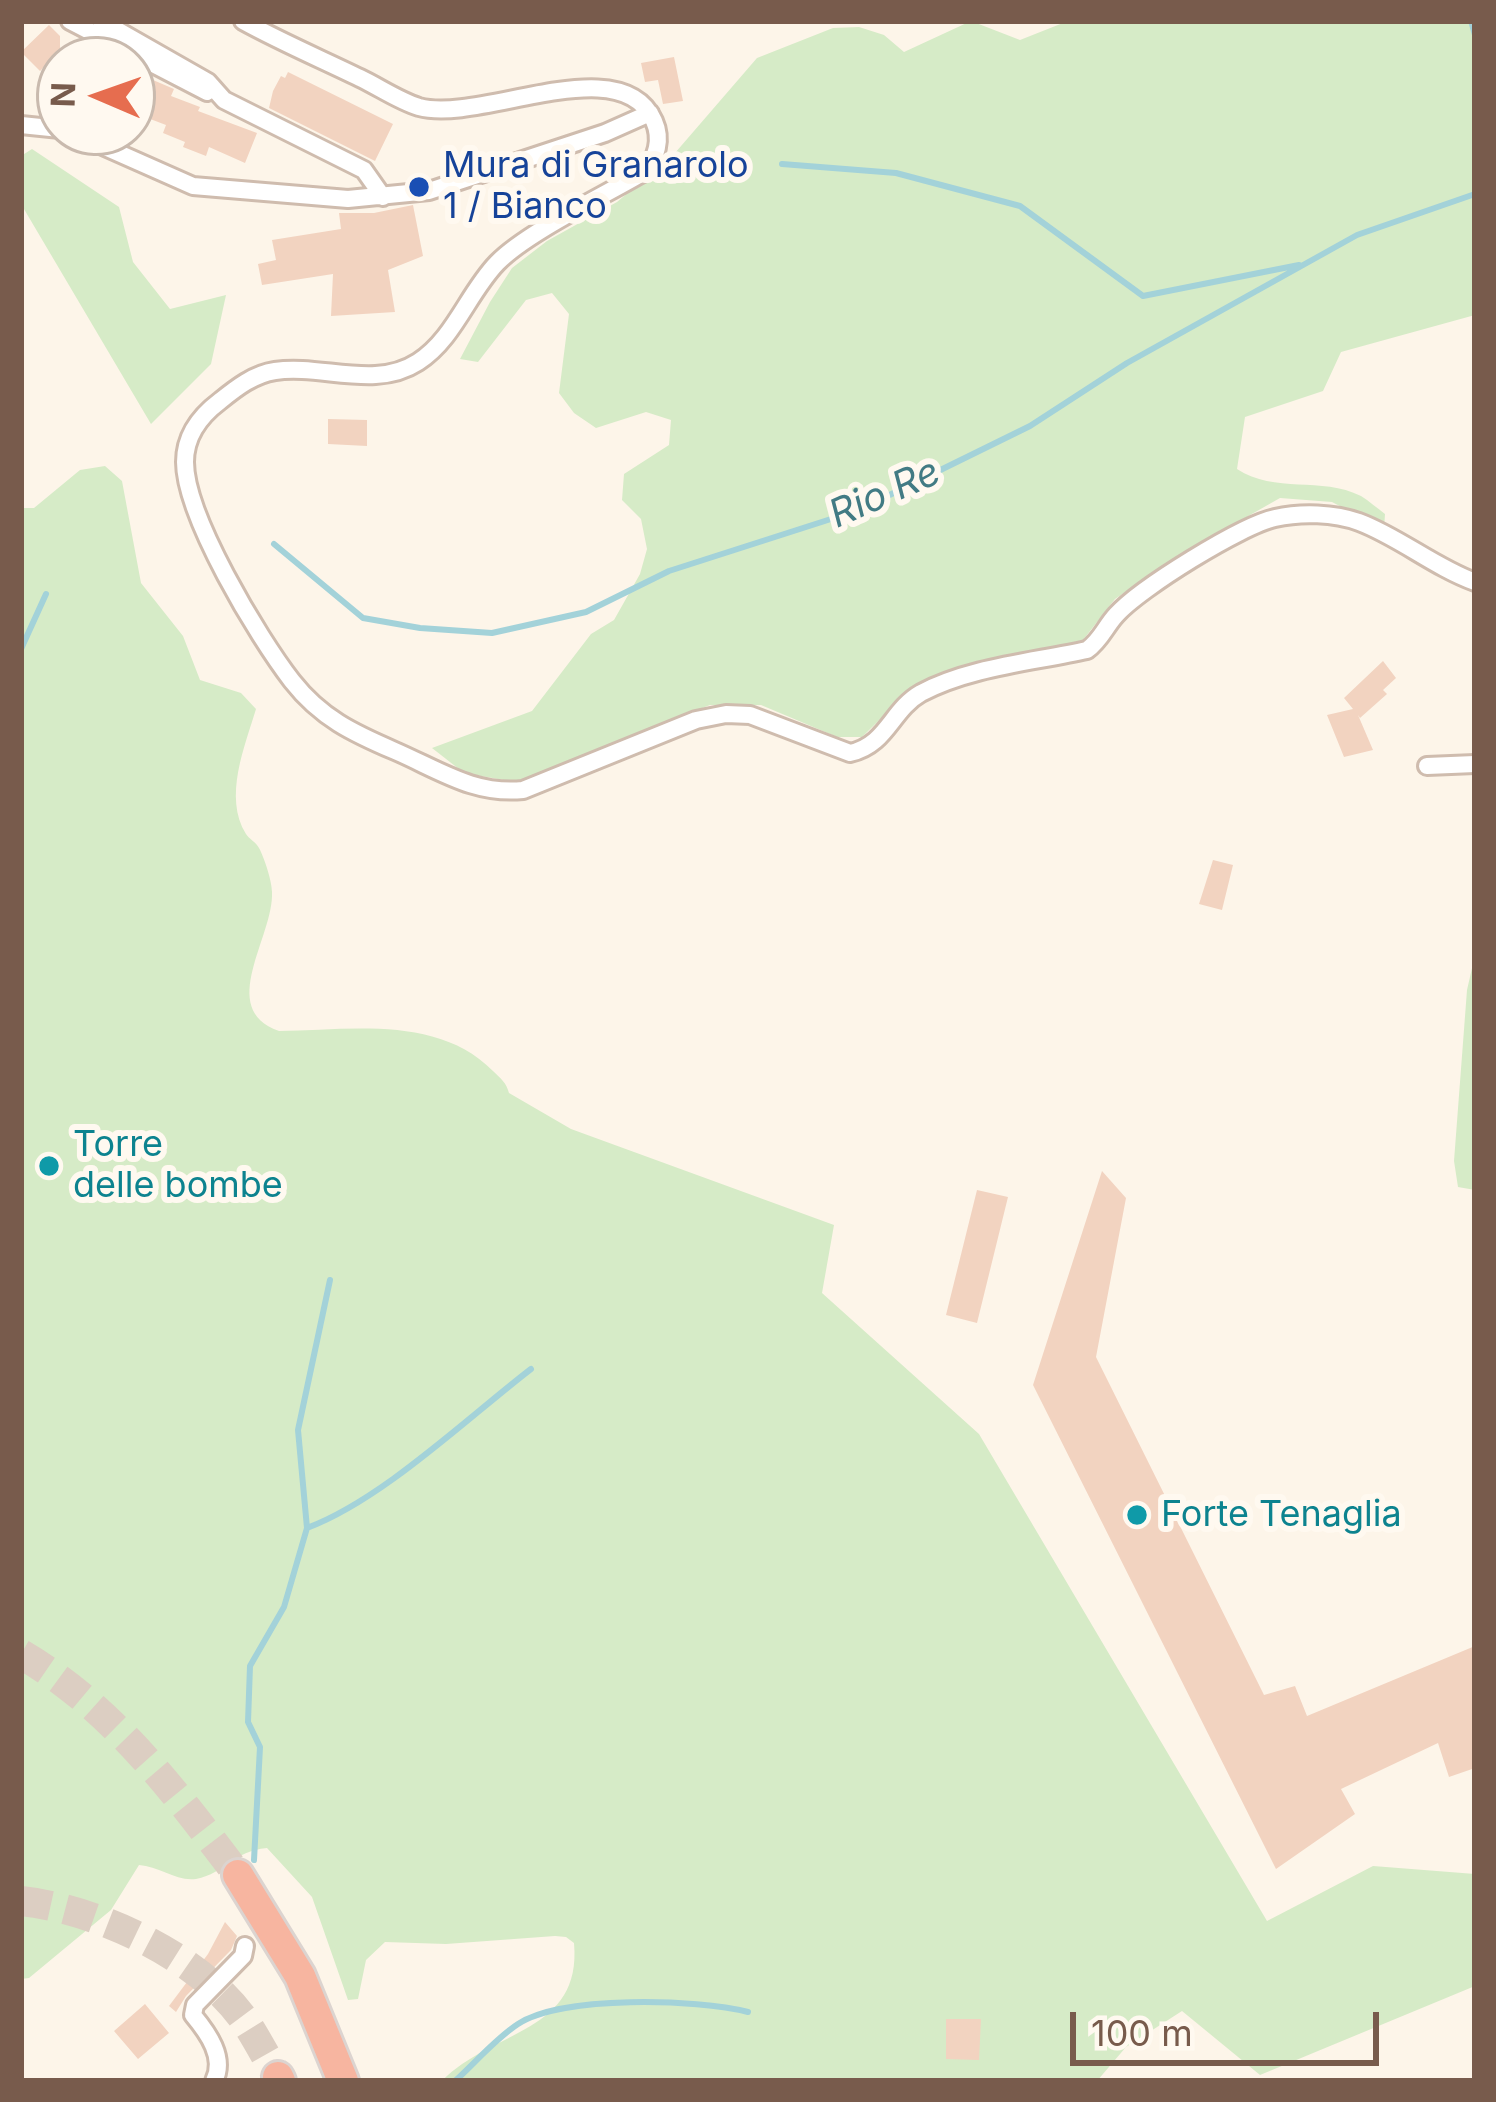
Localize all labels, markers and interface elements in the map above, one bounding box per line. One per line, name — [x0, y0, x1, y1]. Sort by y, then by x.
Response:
north arrow — [36, 36, 156, 156]
text: N — [43, 82, 83, 108]
place label: Mura di Granarolo 1 / Bianco — [443, 144, 749, 229]
marker: Mura di Granarolo 1 / Bianco — [406, 174, 432, 200]
water label: Rio Re — [823, 449, 947, 539]
place label: Torre delle bombe — [73, 1123, 283, 1208]
marker: Torre delle bombe — [36, 1153, 62, 1179]
place label: Forte Tenaglia — [1161, 1493, 1402, 1537]
marker: Forte Tenaglia — [1124, 1502, 1150, 1528]
scale bar — [1076, 1988, 1385, 2062]
text: 100 m — [1091, 2011, 1193, 2055]

